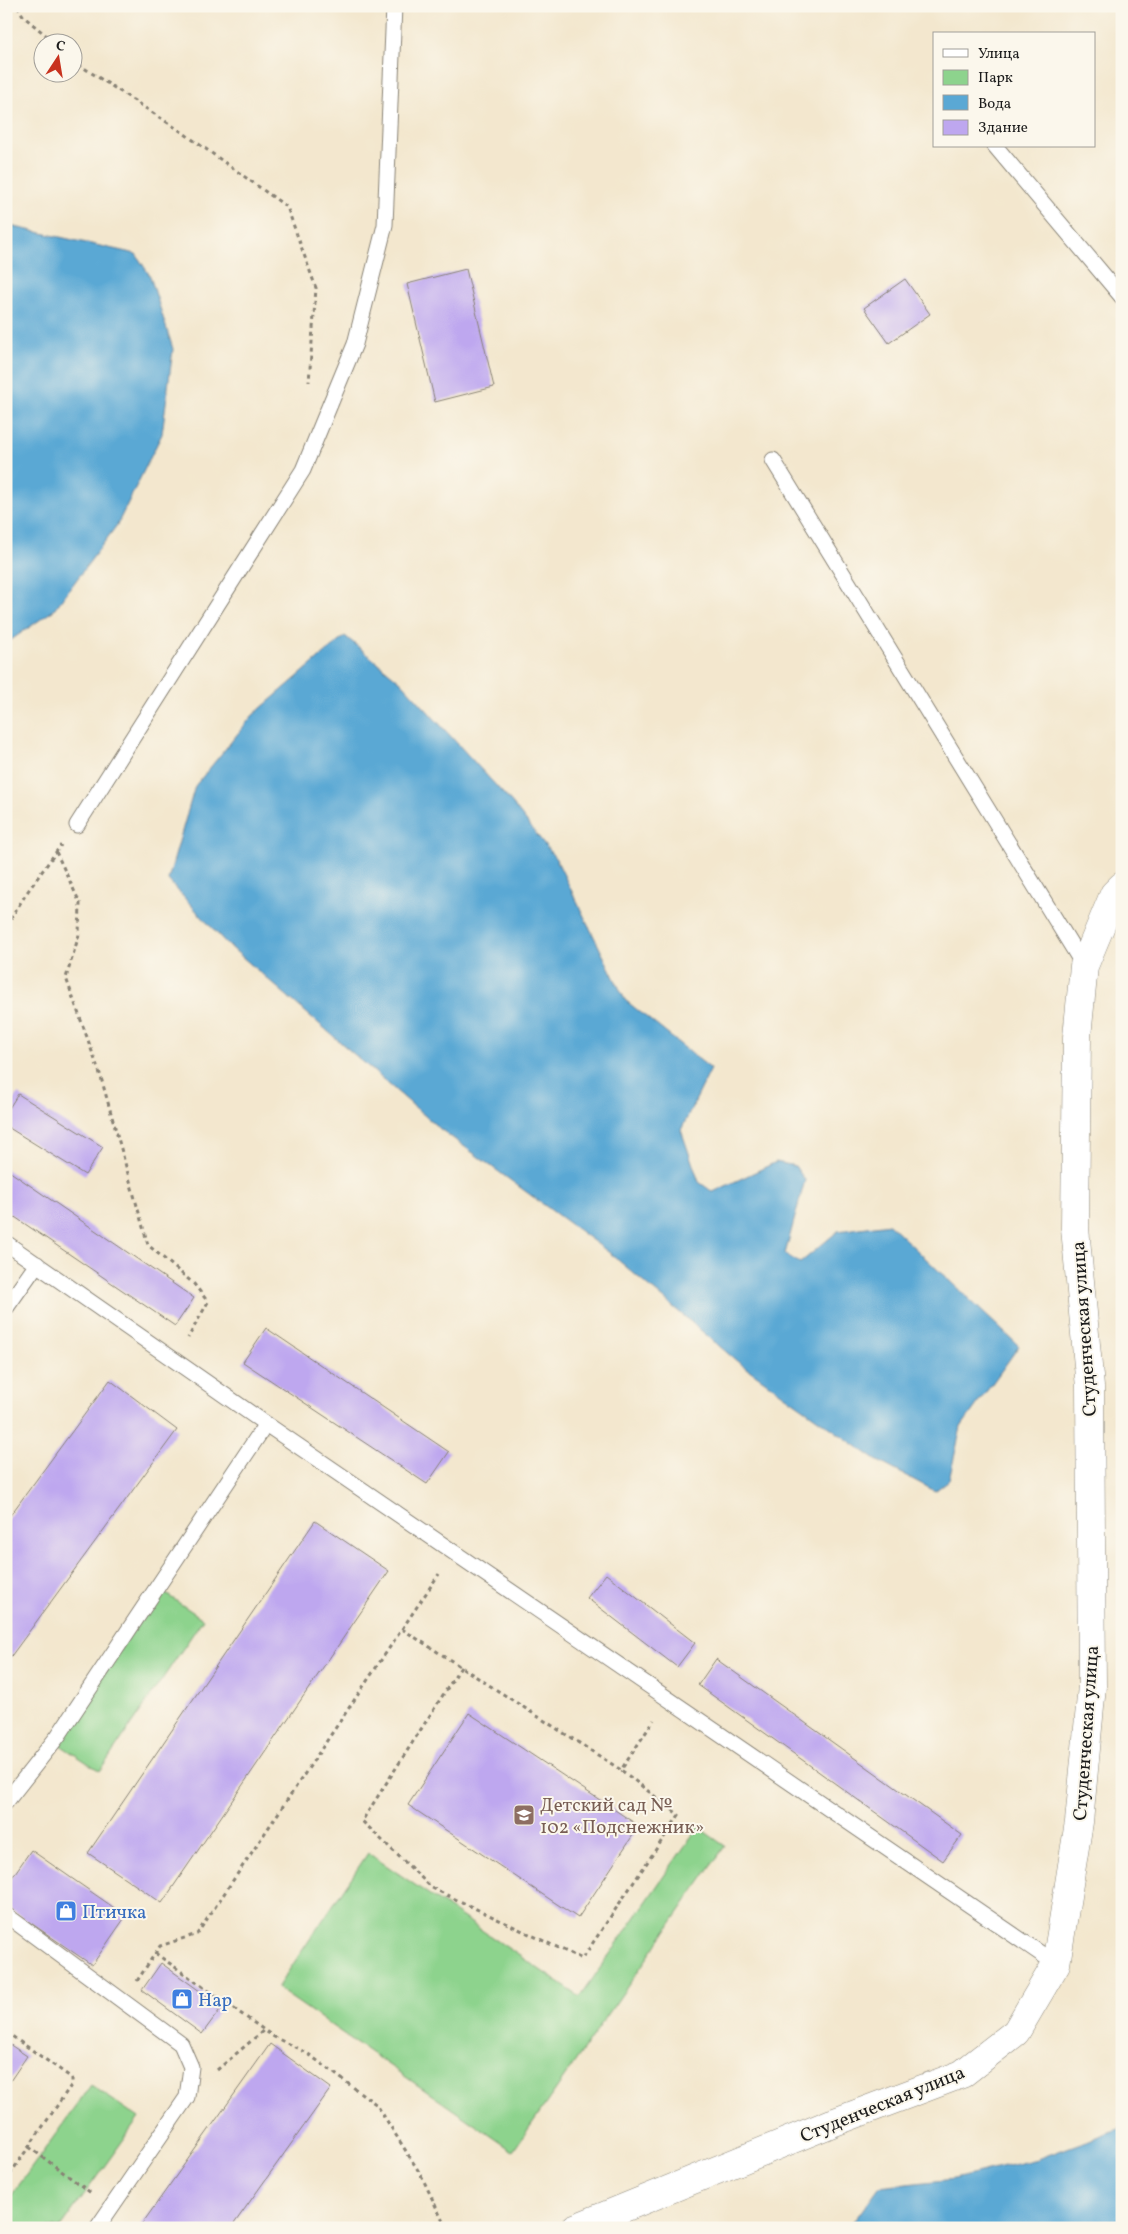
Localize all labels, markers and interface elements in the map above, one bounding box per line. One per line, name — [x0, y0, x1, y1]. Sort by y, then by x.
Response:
north arrow — [32, 32, 82, 82]
legend — [933, 32, 1096, 148]
text: С — [54, 37, 67, 57]
text: Улица — [978, 44, 1020, 65]
text: Парк — [978, 68, 1013, 89]
text: Вода — [978, 94, 1011, 115]
text: Здание — [978, 118, 1028, 139]
street label: Студенческая улица — [1066, 1240, 1104, 1417]
street label: Студенческая улица — [1068, 1645, 1106, 1822]
place label: Детский сад № 102 «Подснежник» — [540, 1793, 704, 1841]
school or university icon: Детский сад № 102 «Подснежник» — [512, 1803, 536, 1827]
shop icon: Птичка — [54, 1899, 78, 1923]
place label: Птичка — [82, 1900, 147, 1926]
shop icon: Нар — [170, 1987, 194, 2011]
place label: Нар — [198, 1988, 232, 2014]
street label: Студенческая улица — [796, 2060, 969, 2150]

